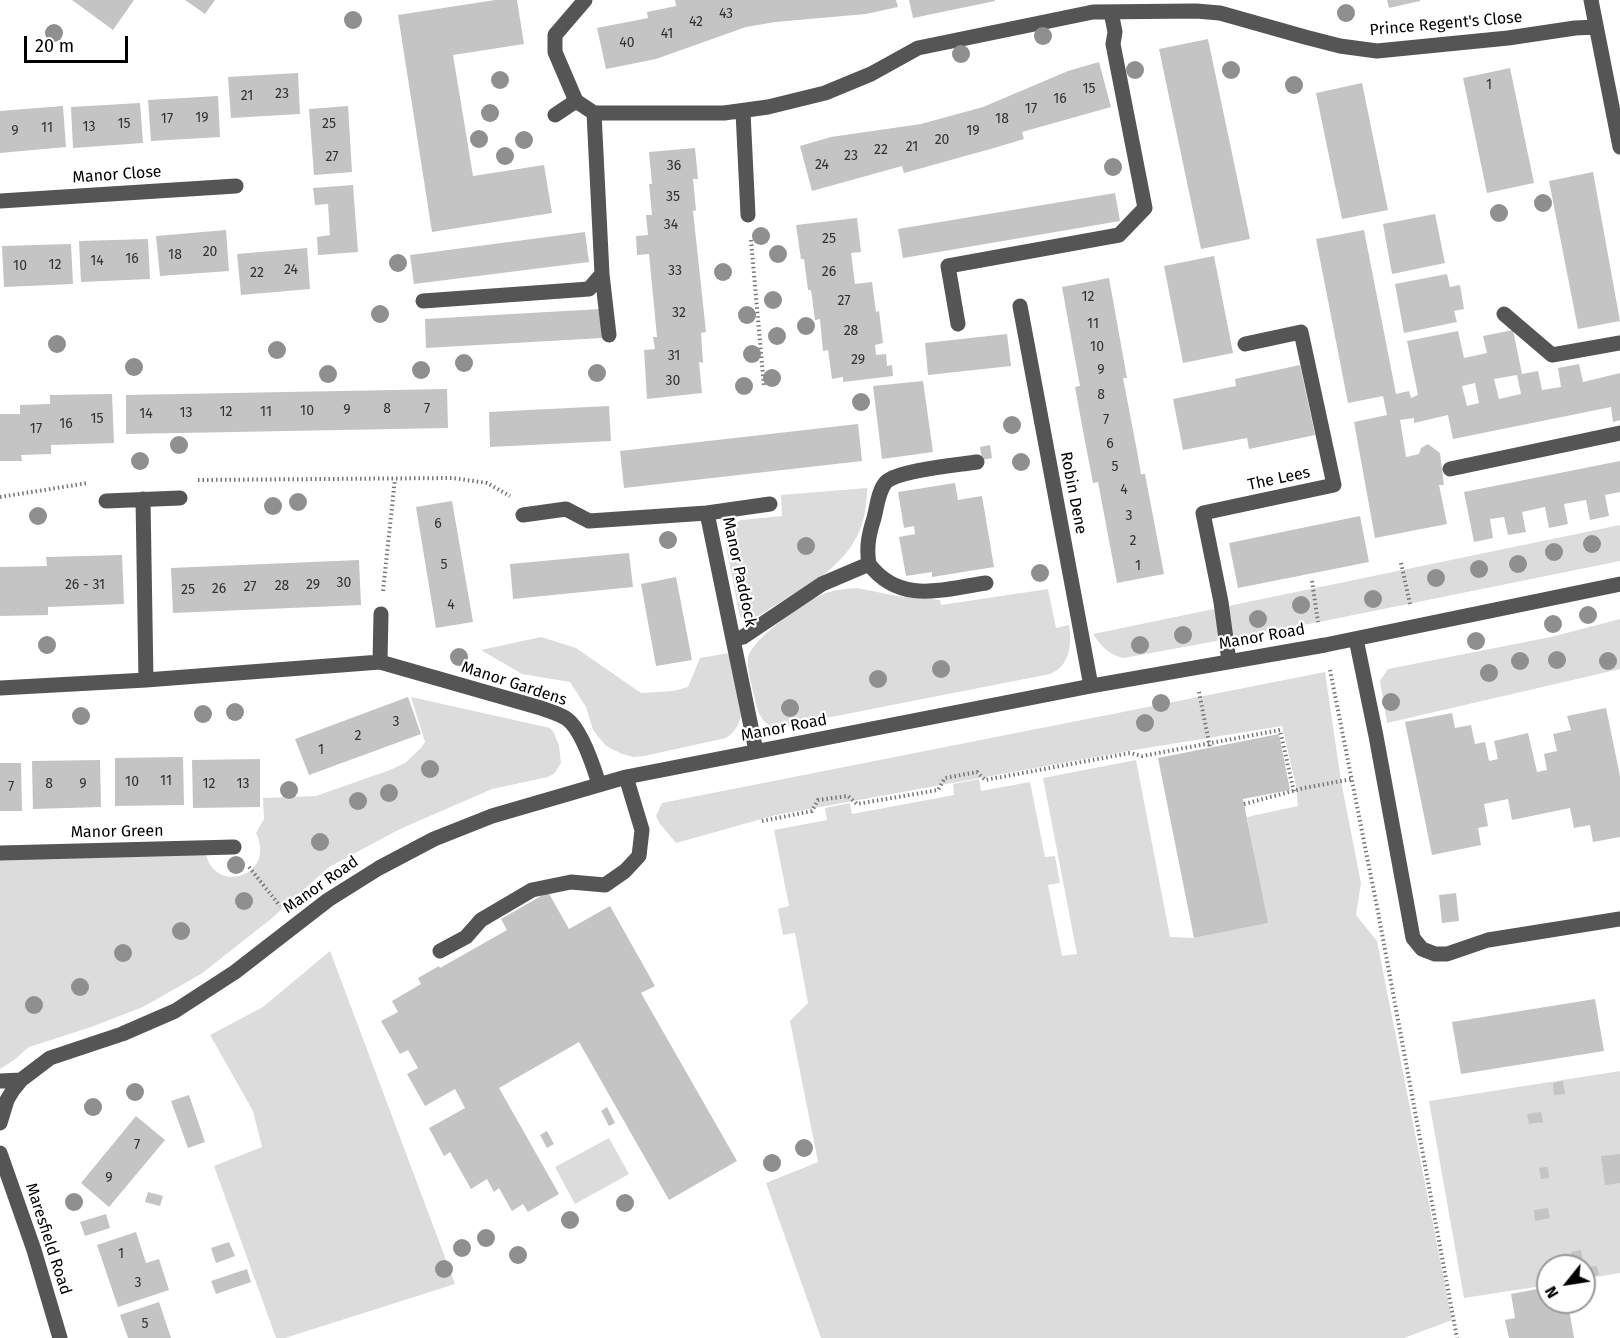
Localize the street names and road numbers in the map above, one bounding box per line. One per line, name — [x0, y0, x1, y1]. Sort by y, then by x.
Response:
street label: Prince Regent's Close — [1369, 8, 1523, 40]
street label: Manor Close — [72, 162, 162, 188]
street label: Robin Dene — [1056, 450, 1090, 536]
street label: The Lees — [1246, 463, 1312, 495]
street label: Manor Paddock — [718, 515, 760, 629]
street label: Manor Road — [1217, 620, 1307, 654]
street label: Manor Gardens — [459, 658, 569, 710]
street label: Manor Road — [739, 710, 829, 746]
street label: Manor Green — [70, 822, 164, 842]
street label: Manor Road — [280, 852, 362, 918]
street label: Maresfield Road — [21, 1181, 75, 1297]

